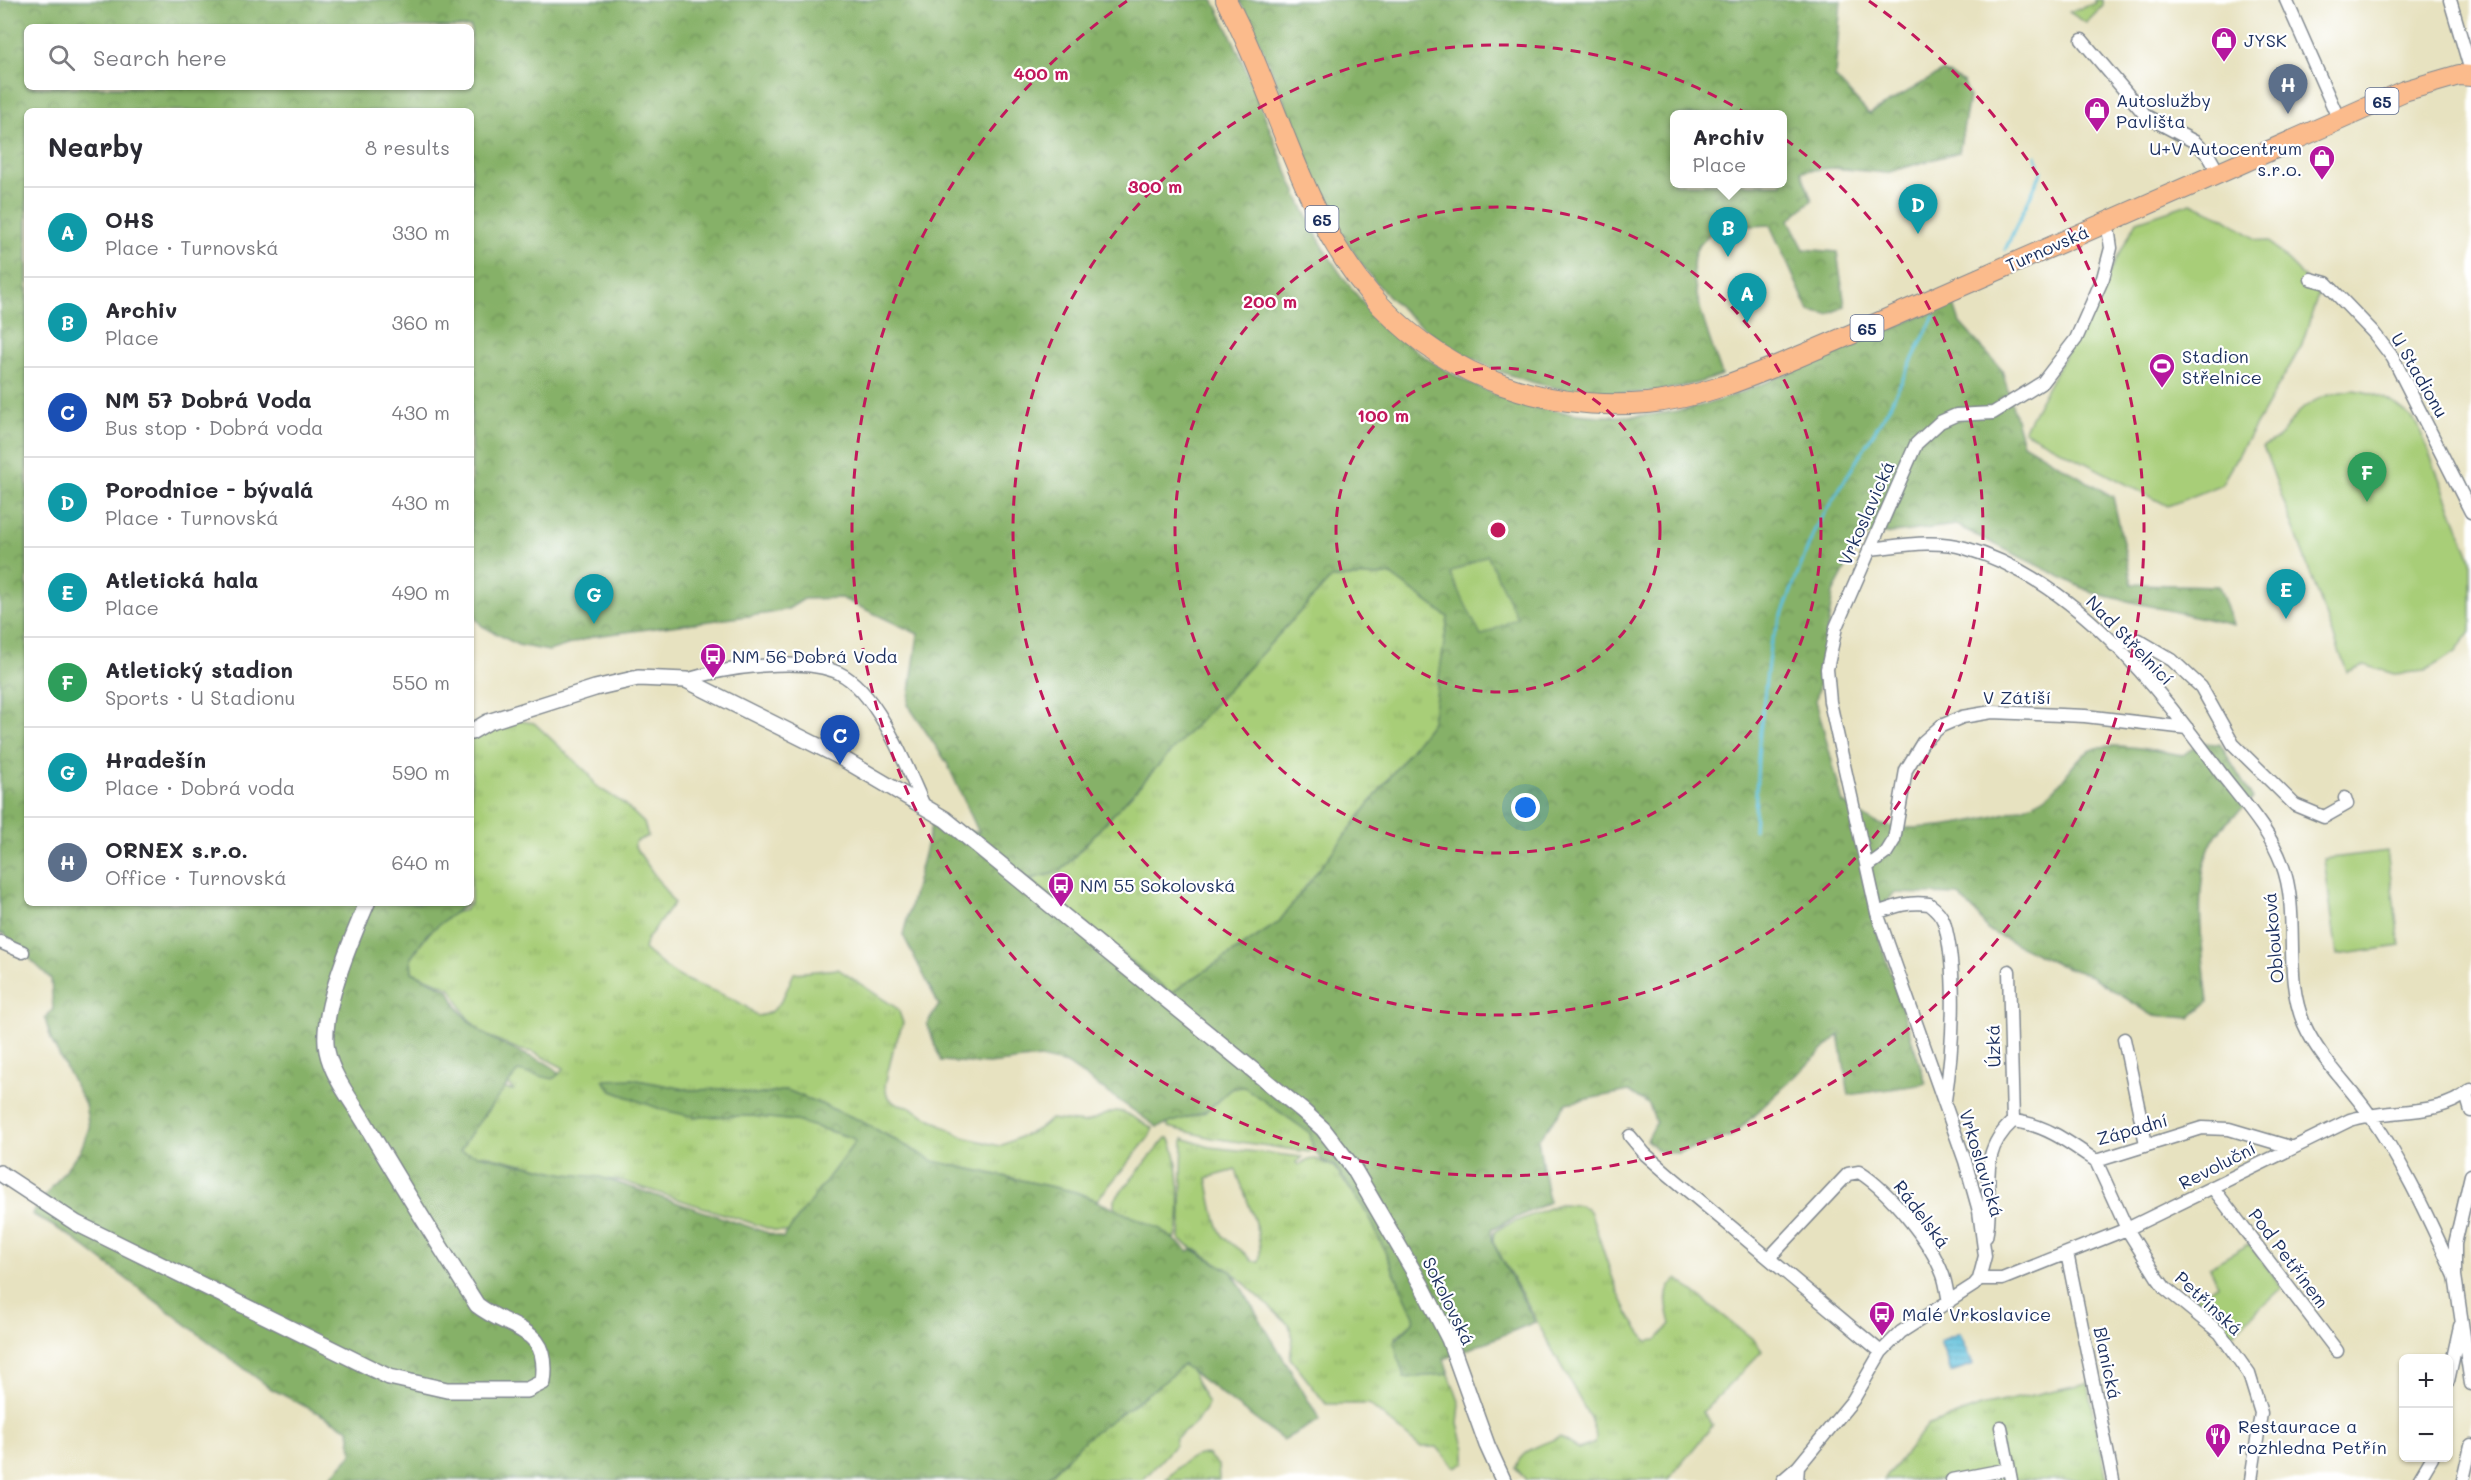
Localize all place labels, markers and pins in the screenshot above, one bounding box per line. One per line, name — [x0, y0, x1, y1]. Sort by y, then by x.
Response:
shop icon: JYSK — [2209, 25, 2239, 63]
place label: JYSK — [2244, 28, 2287, 52]
pin: H — [2268, 64, 2308, 114]
place label: Autoslužby Pavlišta — [2116, 88, 2211, 133]
shop icon: Autoslužby Pavlišta — [2082, 95, 2112, 133]
place label: U+V Autocentrum s.r.o. — [2149, 136, 2302, 181]
shop icon: U+V Autocentrum s.r.o. — [2307, 143, 2337, 181]
pin: D — [1898, 184, 1938, 234]
pin: B — [1708, 208, 1748, 257]
pin: A — [1728, 274, 1766, 323]
place label: Stadion Střelnice — [2182, 344, 2262, 389]
sports icon: Stadion Střelnice — [2147, 351, 2177, 389]
pin: F — [2348, 452, 2386, 502]
centre of rings — [1488, 520, 1508, 540]
pin: E — [2266, 570, 2306, 619]
pin: G — [574, 574, 614, 624]
bus stop icon: NM 56 Dobrá Voda — [698, 641, 728, 679]
place label: NM 56 Dobrá Voda — [732, 644, 898, 668]
pin: C — [820, 716, 860, 765]
bus stop icon: NM 55 Sokolovská — [1046, 870, 1076, 908]
place label: NM 55 Sokolovská — [1080, 873, 1235, 897]
bus stop icon: Malé Vrkoslavice — [1867, 1299, 1897, 1337]
place label: Malé Vrkoslavice — [1902, 1302, 2051, 1326]
place label: Restaurace a rozhledna Petřín — [2238, 1414, 2387, 1459]
restaurant icon: Restaurace a rozhledna Petřín — [2203, 1421, 2233, 1459]

